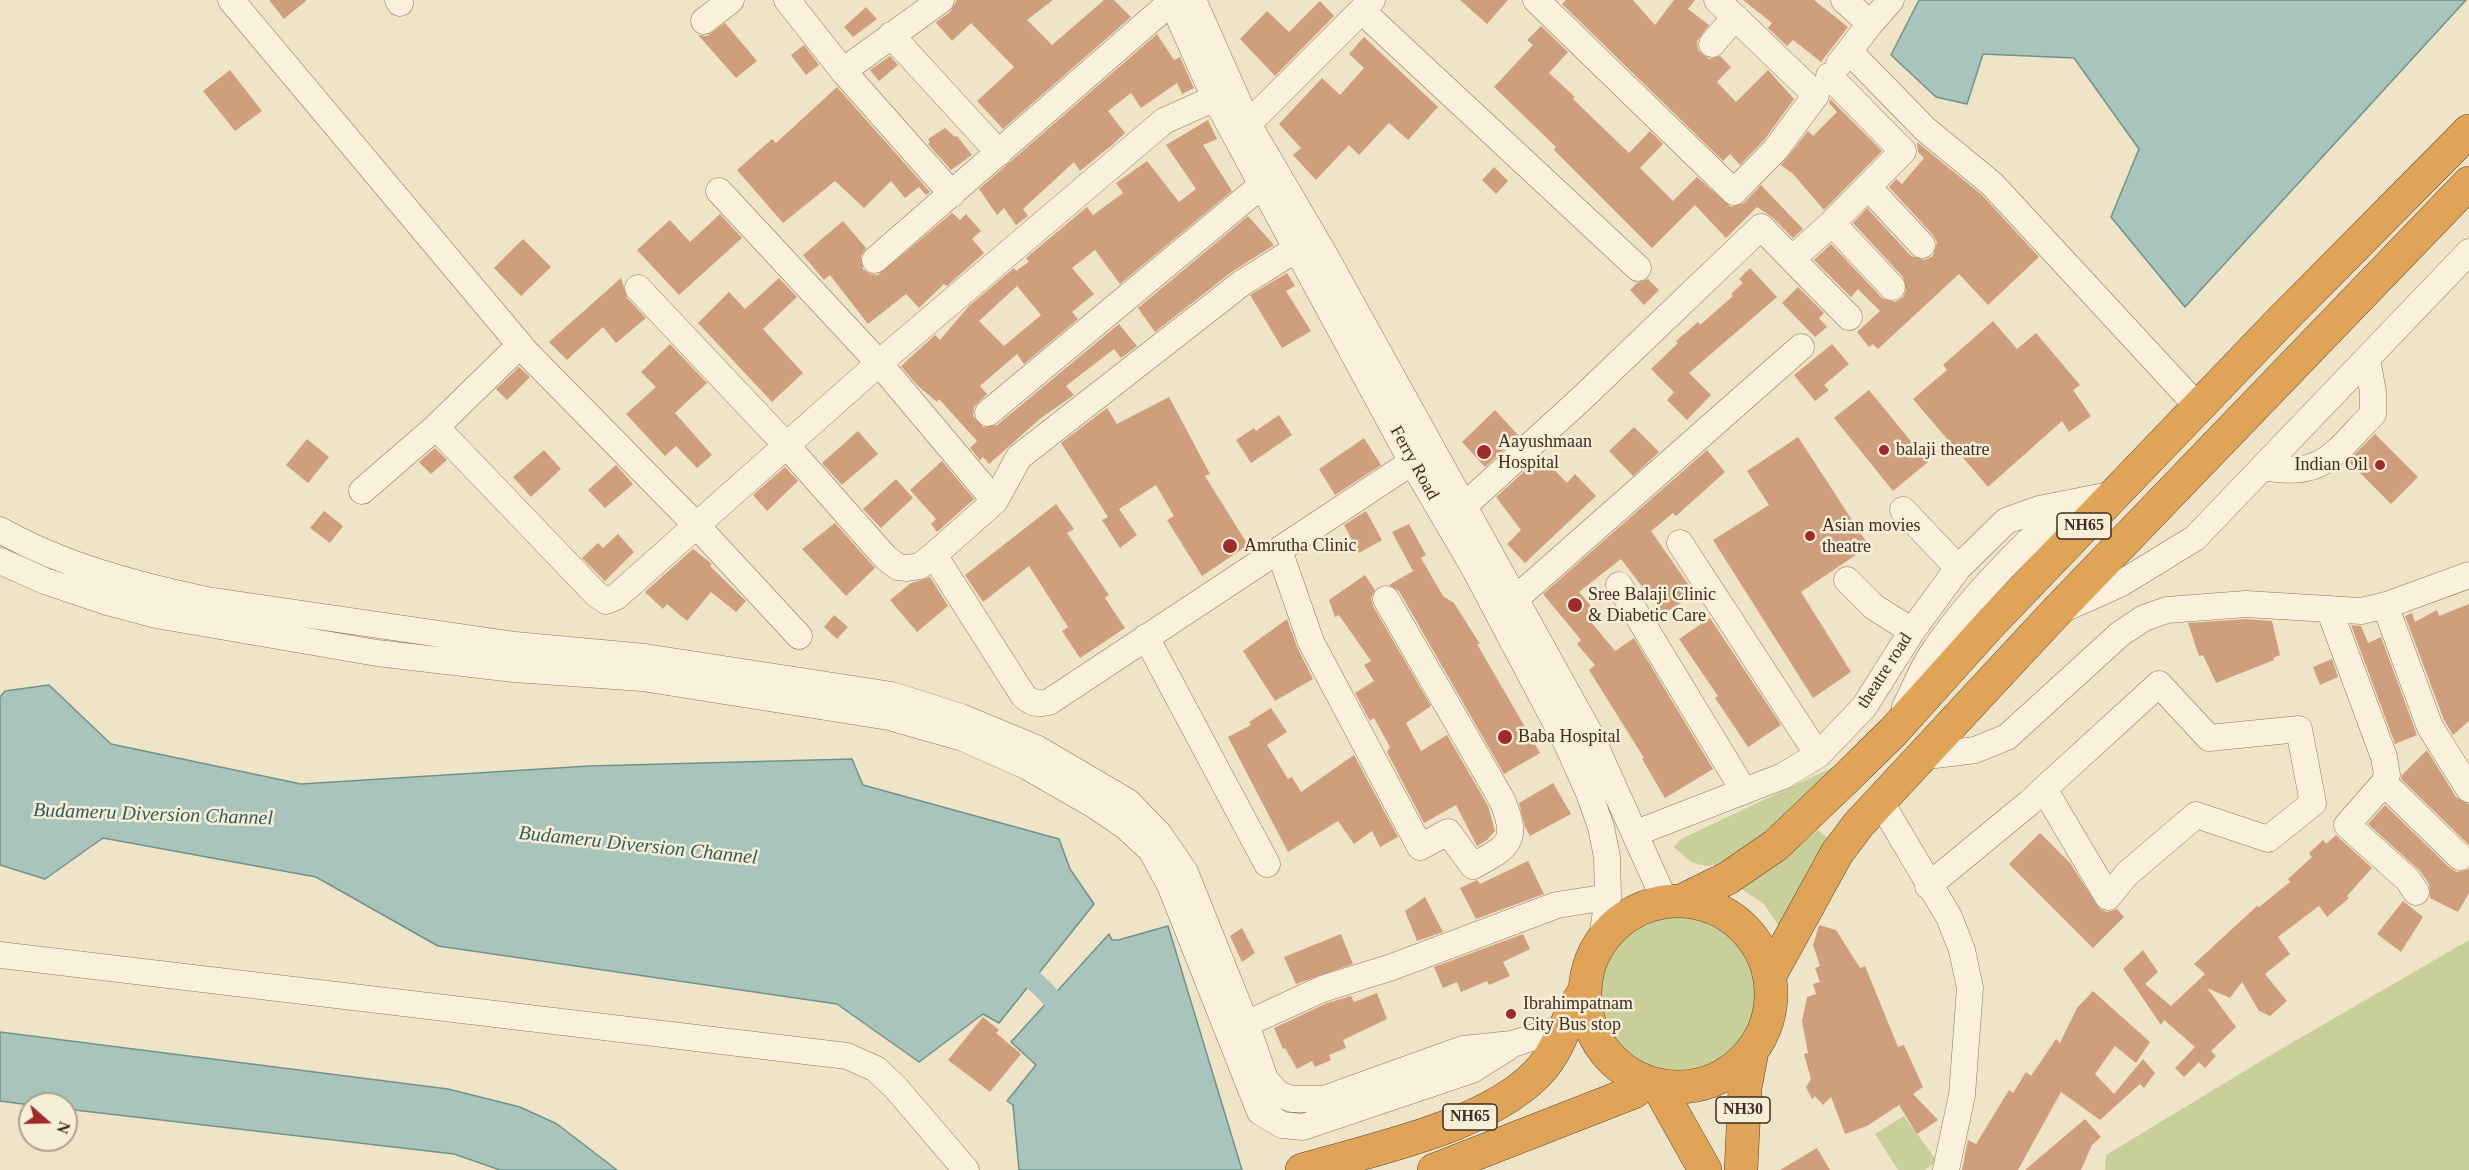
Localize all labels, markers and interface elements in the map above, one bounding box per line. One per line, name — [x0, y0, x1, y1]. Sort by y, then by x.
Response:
street label: Ferry Road — [1385, 422, 1443, 504]
place label: Aayushmaan Hospital — [1498, 431, 1592, 474]
place label: balaji theatre — [1896, 439, 1989, 461]
marker: Aayushmaan Hospital — [1475, 443, 1493, 461]
marker: balaji theatre — [1877, 443, 1891, 457]
place label: Indian Oil — [2295, 454, 2368, 476]
marker: Indian Oil — [2373, 458, 2387, 472]
road number: NH65 — [2057, 513, 2111, 539]
place label: Asian movies theatre — [1822, 515, 1920, 558]
marker: Asian movies theatre — [1803, 529, 1817, 543]
place label: Amrutha Clinic — [1244, 535, 1356, 557]
marker: Amrutha Clinic — [1221, 537, 1239, 555]
place label: Sree Balaji Clinic & Diabetic Care — [1588, 584, 1716, 626]
marker: Sree Balaji Clinic & Diabetic Care — [1566, 596, 1584, 614]
street label: theatre road — [1853, 629, 1917, 713]
place label: Baba Hospital — [1518, 726, 1620, 748]
marker: Baba Hospital — [1496, 728, 1514, 746]
water label: Budameru Diversion Channel — [33, 799, 273, 831]
water label: Budameru Diversion Channel — [517, 822, 759, 870]
place label: Ibrahimpatnam City Bus stop — [1523, 993, 1633, 1036]
marker: Ibrahimpatnam City Bus stop — [1504, 1007, 1518, 1021]
north arrow — [18, 1092, 78, 1152]
road number: NH30 — [1716, 1097, 1770, 1123]
road number: NH65 — [1443, 1104, 1497, 1130]
text: N — [54, 1119, 73, 1136]

